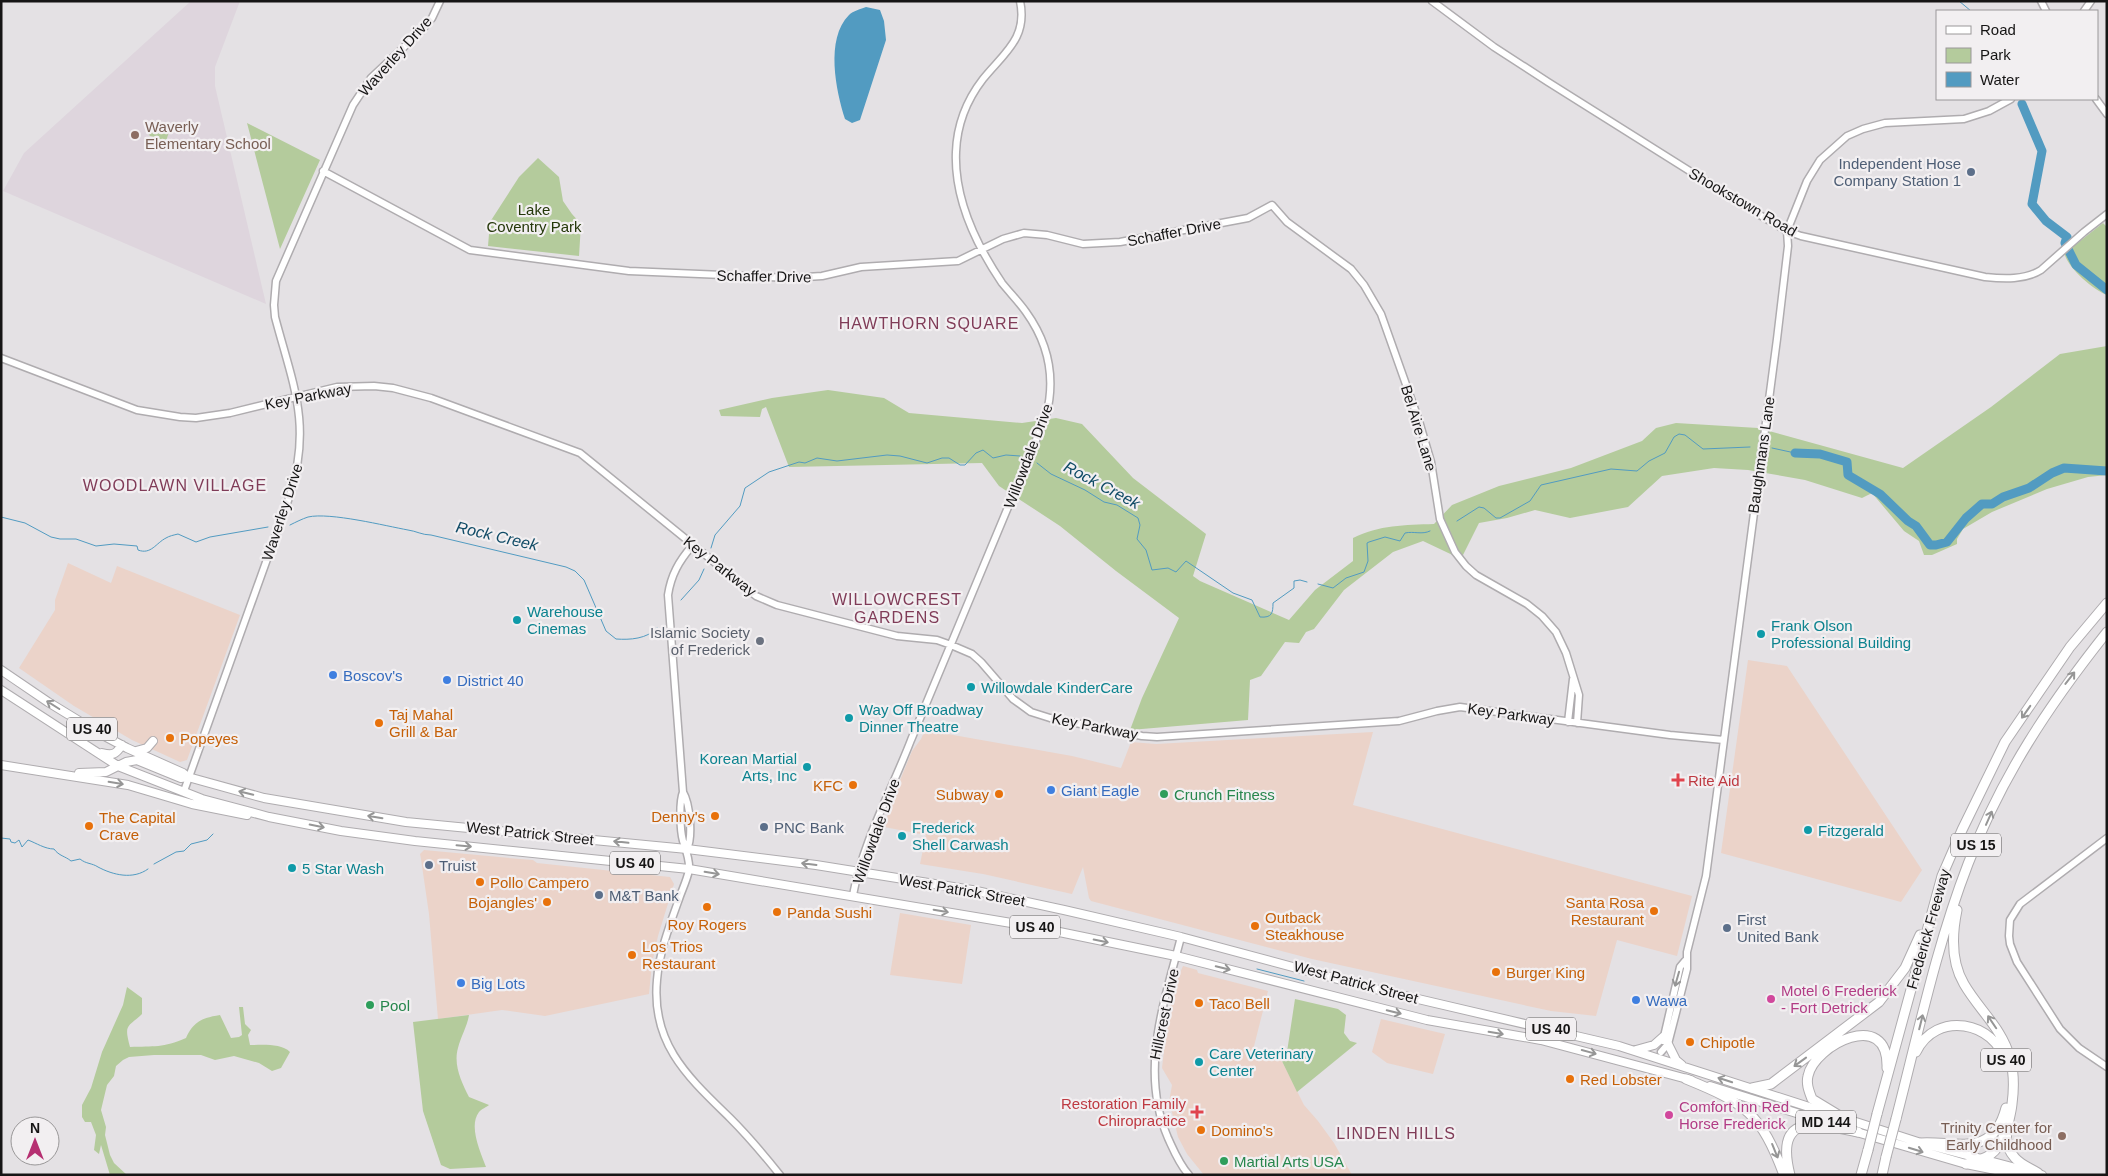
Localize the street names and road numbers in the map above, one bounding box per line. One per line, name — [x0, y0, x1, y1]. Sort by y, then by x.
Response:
street label: Waverley Drive — [355, 13, 435, 99]
street label: Shookstown Road — [1686, 164, 1800, 240]
street label: Schaffer Drive — [1126, 215, 1222, 249]
street label: Schaffer Drive — [716, 267, 812, 285]
street label: Key Parkway — [263, 379, 353, 413]
street label: Bel Aire Lane — [1398, 383, 1440, 473]
street label: Baughmans Lane — [1744, 396, 1778, 514]
street label: Willowdale Drive — [1000, 401, 1056, 511]
street label: Waverley Drive — [258, 461, 306, 563]
street label: Key Parkway — [680, 532, 760, 600]
street label: Key Parkway — [1466, 699, 1556, 729]
street label: Key Parkway — [1050, 709, 1140, 743]
road number: US 40 — [67, 718, 117, 741]
street label: Willowdale Drive — [849, 776, 903, 886]
street label: West Patrick Street — [465, 818, 595, 848]
road number: US 15 — [1951, 834, 2001, 856]
road number: US 40 — [610, 851, 660, 874]
street label: Frederick Freeway — [1903, 866, 1953, 991]
street label: West Patrick Street — [897, 871, 1027, 910]
road number: US 40 — [1010, 916, 1060, 939]
street label: West Patrick Street — [1292, 957, 1421, 1007]
street label: Hillcrest Drive — [1146, 967, 1182, 1061]
road number: US 40 — [1526, 1018, 1576, 1040]
road number: US 40 — [1981, 1048, 2031, 1072]
road number: MD 144 — [1796, 1110, 1856, 1134]

